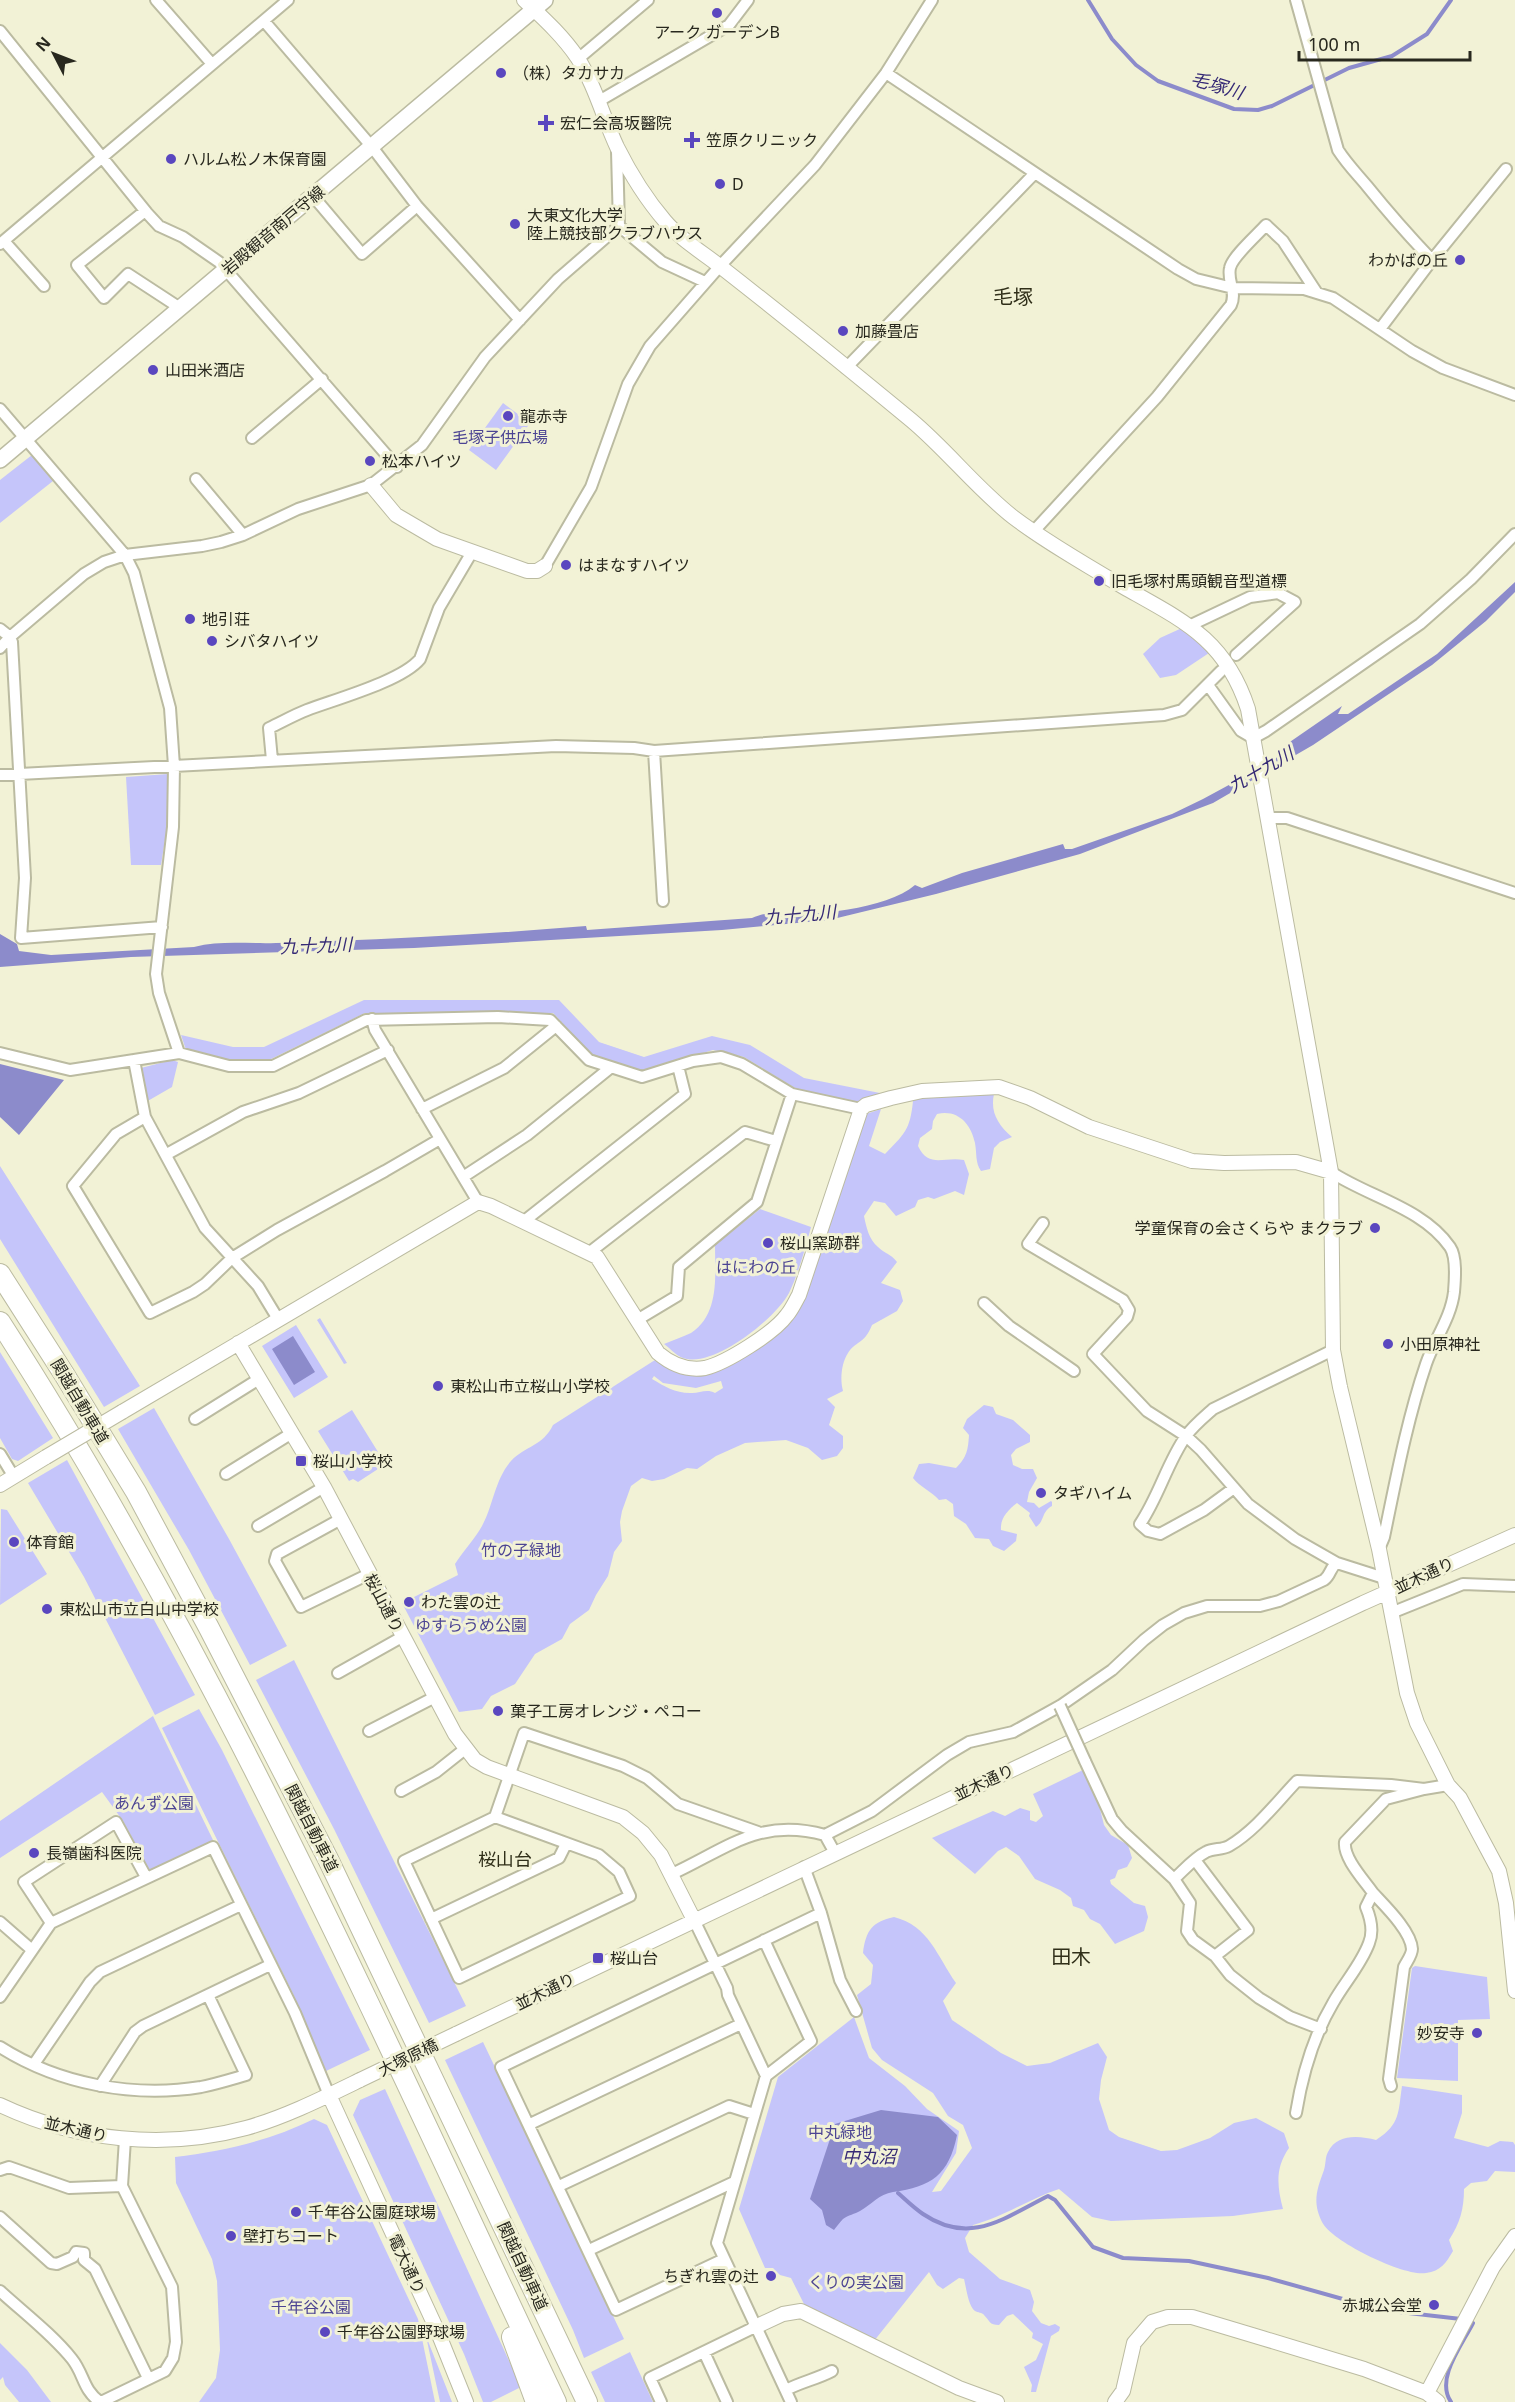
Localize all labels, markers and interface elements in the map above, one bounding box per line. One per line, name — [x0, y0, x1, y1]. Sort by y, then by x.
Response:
marker: アーク ガーデンB — [710, 6, 724, 20]
place label: アーク ガーデンB — [654, 21, 780, 43]
north arrow — [24, 24, 84, 84]
scale bar — [1299, 24, 1470, 62]
text: N — [30, 32, 55, 56]
text: 100 m — [1308, 32, 1360, 56]
place label: （株）タカサカ — [513, 62, 625, 84]
marker: （株）タカサカ — [494, 66, 508, 80]
water label: 毛塚川 — [1188, 66, 1249, 105]
place label: 宏仁会高坂醫院 — [560, 112, 672, 134]
marker: 宏仁会高坂醫院 — [537, 114, 555, 132]
place label: 笠原クリニック — [706, 129, 818, 151]
marker: 笠原クリニック — [683, 131, 701, 149]
place label: ハルム松ノ木保育園 — [183, 148, 327, 170]
marker: ハルム松ノ木保育園 — [164, 152, 178, 166]
place label: D — [732, 173, 744, 195]
marker: D — [713, 177, 727, 191]
street label: 岩殿観音南戸守線 — [217, 180, 329, 280]
place label: 大東文化大学 陸上競技部クラブハウス — [527, 204, 703, 244]
marker: 大東文化大学 陸上競技部クラブハウス — [508, 217, 522, 231]
place label: わかばの丘 — [1368, 249, 1448, 271]
marker: わかばの丘 — [1453, 253, 1467, 267]
district label: 毛塚 — [993, 283, 1033, 310]
place label: 加藤畳店 — [855, 320, 919, 342]
marker: 加藤畳店 — [836, 324, 850, 338]
place label: 山田米酒店 — [165, 359, 245, 381]
marker: 山田米酒店 — [146, 363, 160, 377]
place label: 龍赤寺 — [520, 405, 568, 427]
marker: 龍赤寺 — [501, 409, 515, 423]
park label: 毛塚子供広場 — [452, 426, 548, 448]
place label: 松本ハイツ — [382, 450, 462, 472]
marker: 松本ハイツ — [363, 454, 377, 468]
place label: はまなすハイツ — [578, 554, 690, 576]
marker: はまなすハイツ — [559, 558, 573, 572]
place label: 旧毛塚村馬頭観音型道標 — [1111, 570, 1287, 592]
marker: 旧毛塚村馬頭観音型道標 — [1092, 574, 1106, 588]
place label: 地引荘 — [202, 608, 250, 630]
marker: 地引荘 — [183, 612, 197, 626]
place label: シバタハイツ — [224, 630, 319, 652]
marker: シバタハイツ — [205, 634, 219, 648]
water label: 九十九川 — [1223, 740, 1299, 798]
water label: 九十九川 — [763, 899, 839, 929]
water label: 九十九川 — [280, 932, 354, 958]
place label: 学童保育の会さくらや まクラブ — [1135, 1217, 1363, 1239]
marker: 学童保育の会さくらや まクラブ — [1368, 1221, 1382, 1235]
place label: 桜山窯跡群 — [780, 1232, 860, 1254]
marker: 桜山窯跡群 — [761, 1236, 775, 1250]
park label: はにわの丘 — [716, 1256, 796, 1278]
place label: 小田原神社 — [1400, 1333, 1480, 1355]
marker: 小田原神社 — [1381, 1337, 1395, 1351]
street label: 関越自動車道 — [46, 1354, 114, 1448]
place label: 東松山市立桜山小学校 — [450, 1375, 610, 1397]
marker: 東松山市立桜山小学校 — [431, 1379, 445, 1393]
place label: 桜山小学校 — [313, 1450, 393, 1472]
marker: 桜山小学校 — [294, 1454, 308, 1468]
place label: タギハイム — [1053, 1482, 1132, 1504]
marker: タギハイム — [1034, 1486, 1048, 1500]
place label: 体育館 — [26, 1531, 74, 1553]
marker: 体育館 — [7, 1535, 21, 1549]
park label: 竹の子緑地 — [481, 1539, 561, 1561]
street label: 並木通り — [1390, 1552, 1458, 1598]
street label: 桜山通り — [359, 1570, 409, 1636]
place label: わた雲の辻 — [421, 1591, 501, 1613]
marker: わた雲の辻 — [402, 1595, 416, 1609]
place label: 東松山市立白山中学校 — [59, 1598, 219, 1620]
marker: 東松山市立白山中学校 — [40, 1602, 54, 1616]
park label: ゆすらうめ公園 — [415, 1614, 527, 1636]
place label: 菓子工房オレンジ・ペコー — [510, 1700, 702, 1722]
marker: 菓子工房オレンジ・ペコー — [491, 1704, 505, 1718]
street label: 並木通り — [950, 1759, 1018, 1805]
street label: 関越自動車道 — [280, 1780, 344, 1876]
park label: あんず公園 — [114, 1792, 194, 1814]
place label: 長嶺歯科医院 — [46, 1842, 142, 1864]
marker: 長嶺歯科医院 — [27, 1846, 41, 1860]
district label: 桜山台 — [478, 1847, 532, 1871]
district label: 田木 — [1051, 1943, 1091, 1970]
place label: 桜山台 — [610, 1947, 658, 1969]
marker: 桜山台 — [591, 1951, 605, 1965]
street label: 並木通り — [511, 1967, 579, 2015]
place label: 妙安寺 — [1417, 2022, 1465, 2044]
marker: 妙安寺 — [1470, 2026, 1484, 2040]
street label: 大塚原橋 — [374, 2033, 442, 2081]
street label: 並木通り — [42, 2111, 110, 2147]
park label: 中丸緑地 — [808, 2121, 872, 2143]
water label: 中丸沼 — [842, 2144, 899, 2168]
place label: 千年谷公園庭球場 — [308, 2201, 436, 2223]
marker: 千年谷公園庭球場 — [289, 2205, 303, 2219]
street label: 関越自動車道 — [493, 2218, 553, 2314]
place label: 壁打ちコート — [243, 2225, 339, 2247]
marker: 壁打ちコート — [224, 2229, 238, 2243]
street label: 電大通り — [384, 2230, 430, 2298]
place label: ちぎれ雲の辻 — [663, 2265, 759, 2287]
marker: ちぎれ雲の辻 — [764, 2269, 778, 2283]
park label: くりの実公園 — [808, 2271, 904, 2293]
place label: 赤城公会堂 — [1342, 2294, 1422, 2316]
park label: 千年谷公園 — [271, 2296, 351, 2318]
marker: 赤城公会堂 — [1427, 2298, 1441, 2312]
place label: 千年谷公園野球場 — [337, 2321, 465, 2343]
marker: 千年谷公園野球場 — [318, 2325, 332, 2339]

